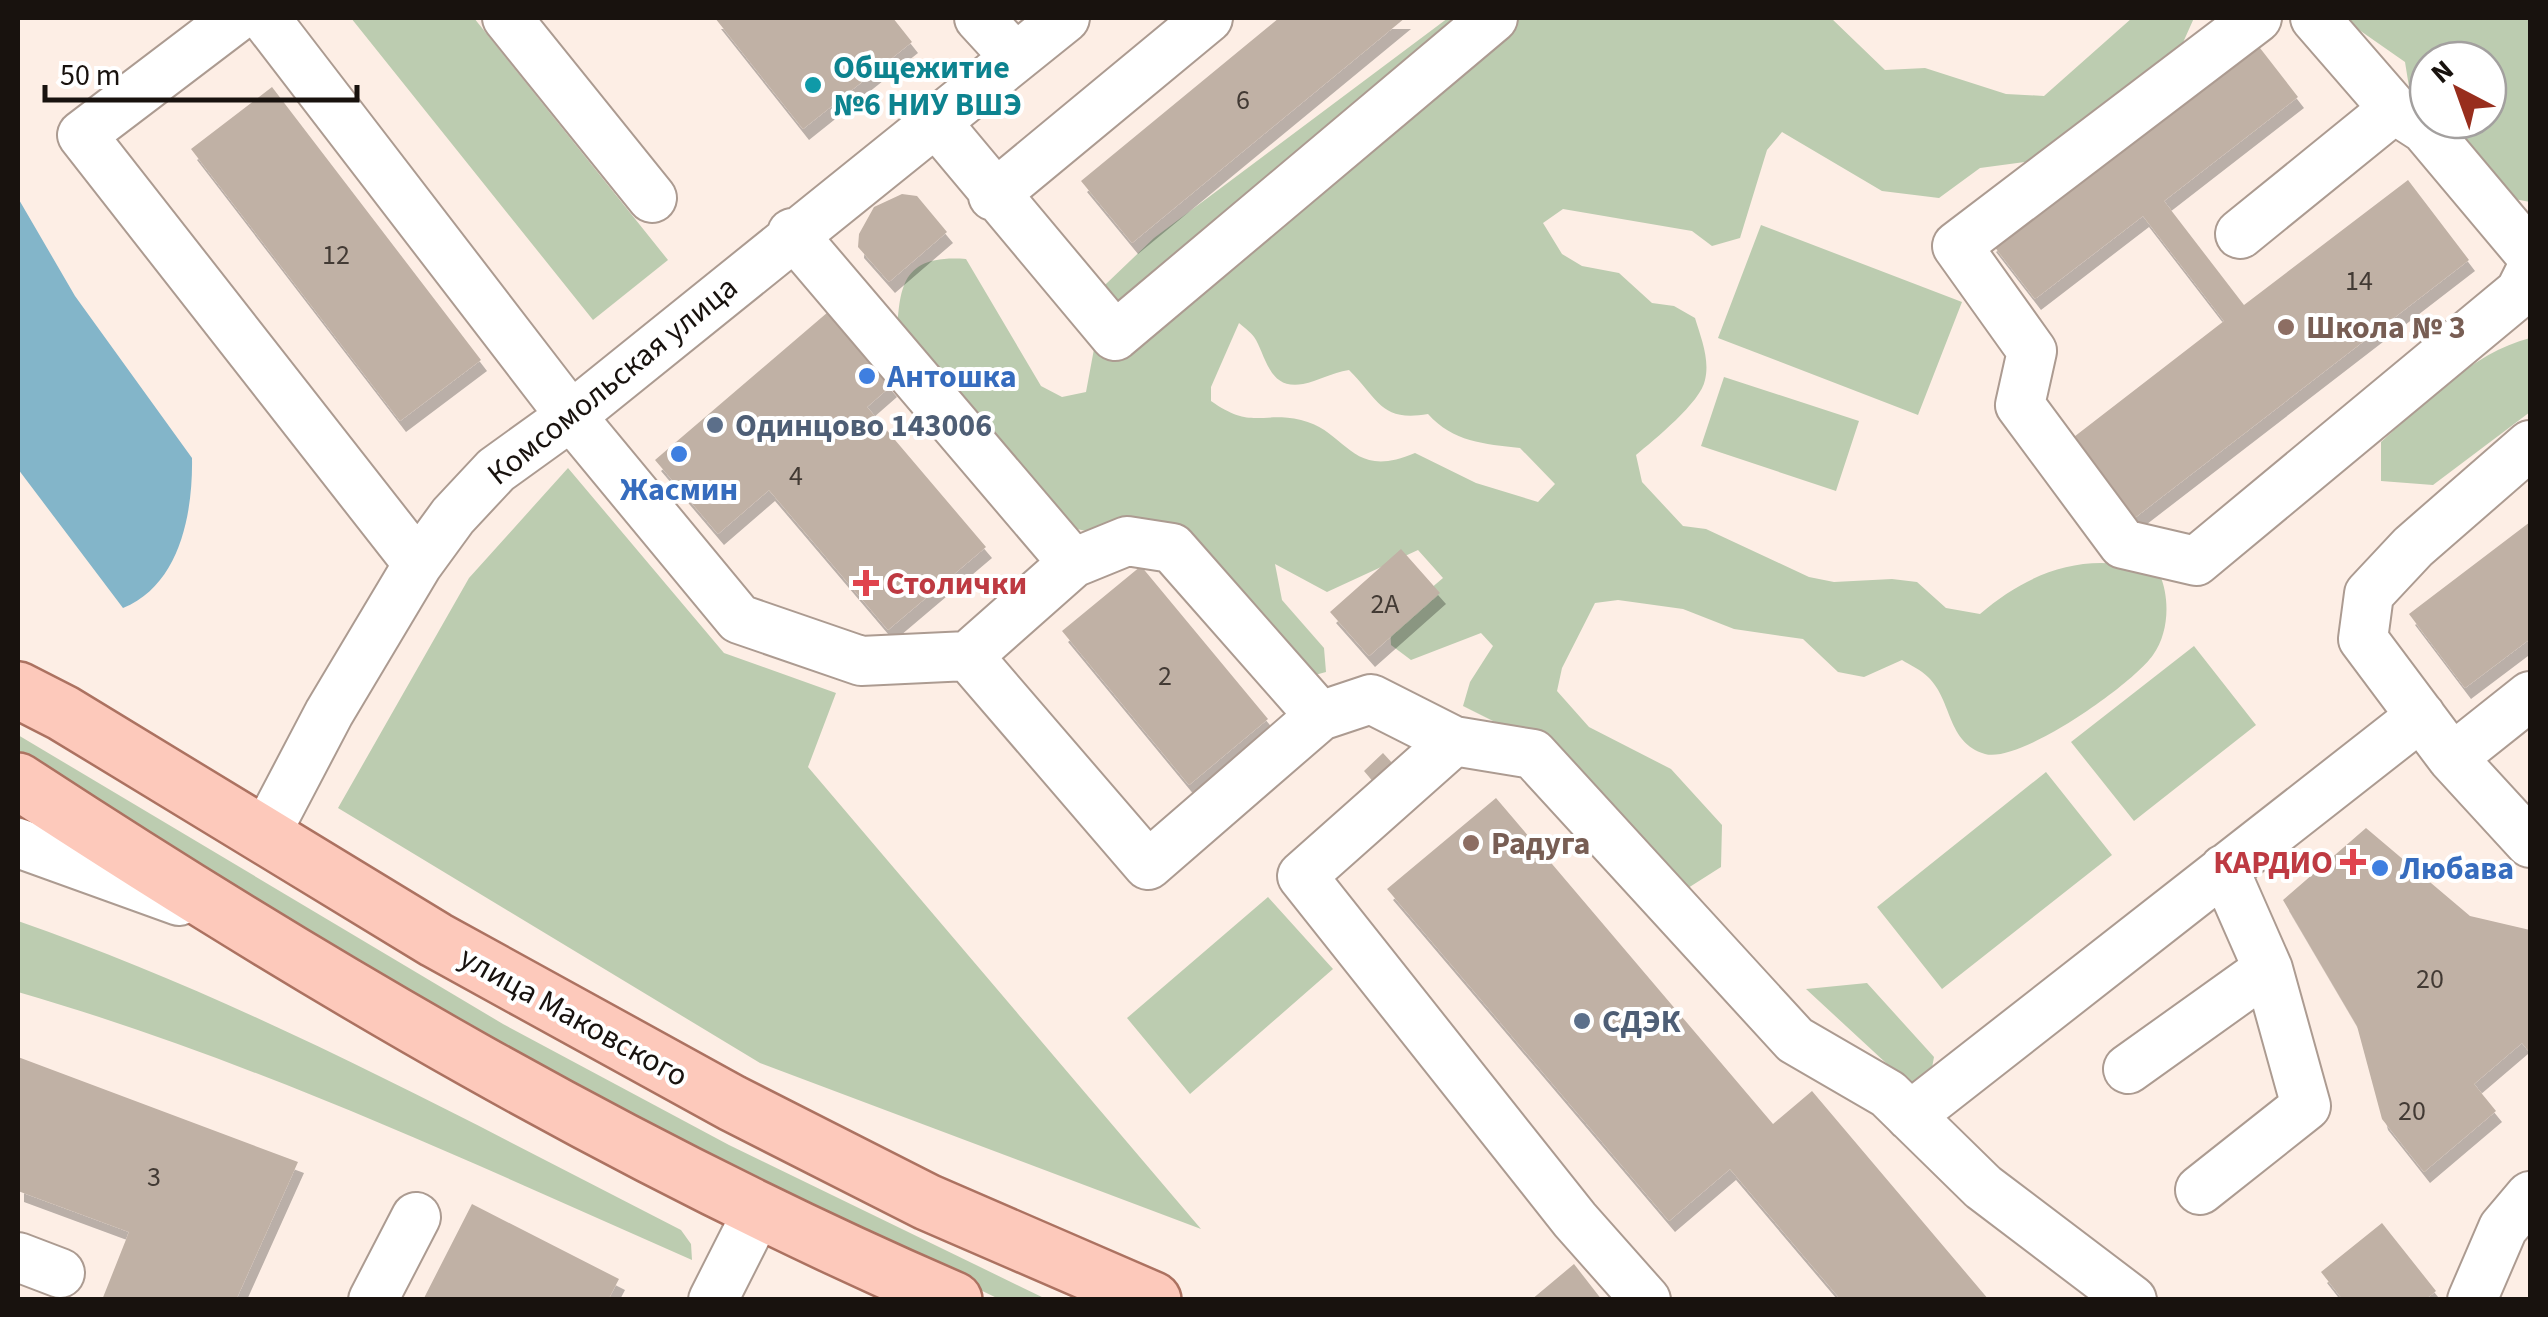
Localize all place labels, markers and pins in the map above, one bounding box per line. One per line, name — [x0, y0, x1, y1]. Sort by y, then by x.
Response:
place label: Общежитие №6 НИУ ВШЭ — [833, 45, 1022, 128]
marker: Общежитие №6 НИУ ВШЭ — [802, 74, 824, 96]
place label: Школа № 3 — [2306, 305, 2466, 351]
marker: Школа № 3 — [2275, 316, 2297, 338]
place label: Антошка — [886, 354, 1017, 400]
marker: Антошка — [856, 365, 878, 387]
place label: Одинцово 143006 — [735, 403, 992, 449]
marker: Одинцово 143006 — [704, 414, 726, 436]
marker: Жасмин — [668, 443, 690, 465]
place label: Жасмин — [620, 467, 738, 513]
place label: Столички — [886, 561, 1027, 607]
marker: Столички — [855, 572, 877, 594]
place label: Радуга — [1491, 821, 1590, 867]
marker: Радуга — [1460, 832, 1482, 854]
place label: КАРДИО — [2213, 840, 2333, 886]
place label: Любава — [2399, 846, 2514, 892]
marker: КАРДИО — [2342, 851, 2364, 873]
marker: Любава — [2369, 857, 2391, 879]
place label: СДЭК — [1602, 999, 1681, 1045]
marker: СДЭК — [1571, 1010, 1593, 1032]

